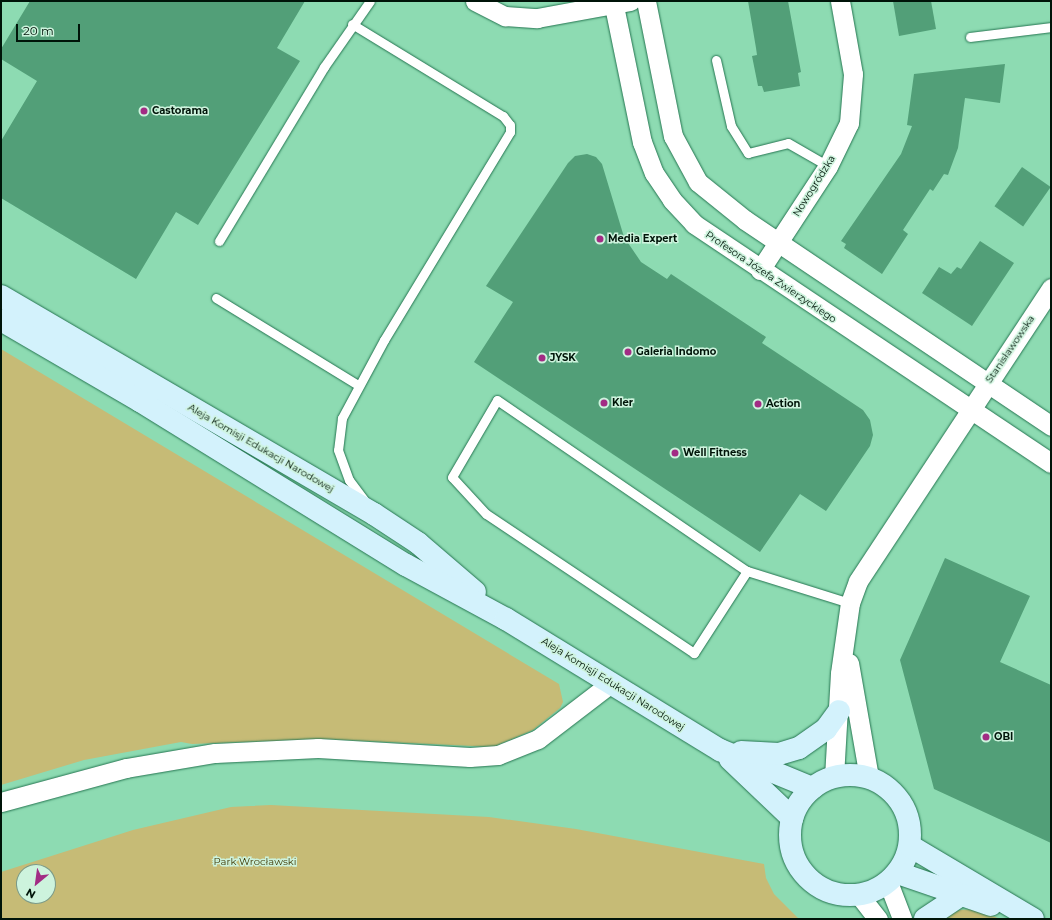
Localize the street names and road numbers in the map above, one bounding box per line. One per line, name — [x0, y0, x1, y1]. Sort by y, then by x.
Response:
street label: Nowogródzka — [790, 153, 838, 219]
street label: Profesora Józefa Zwierzyckiego — [703, 229, 839, 325]
street label: Stanisławowska — [983, 313, 1037, 385]
street label: Aleja Komisji Edukacji Narodowej — [186, 401, 336, 495]
street label: Aleja Komisji Edukacji Narodowej — [539, 635, 687, 733]

